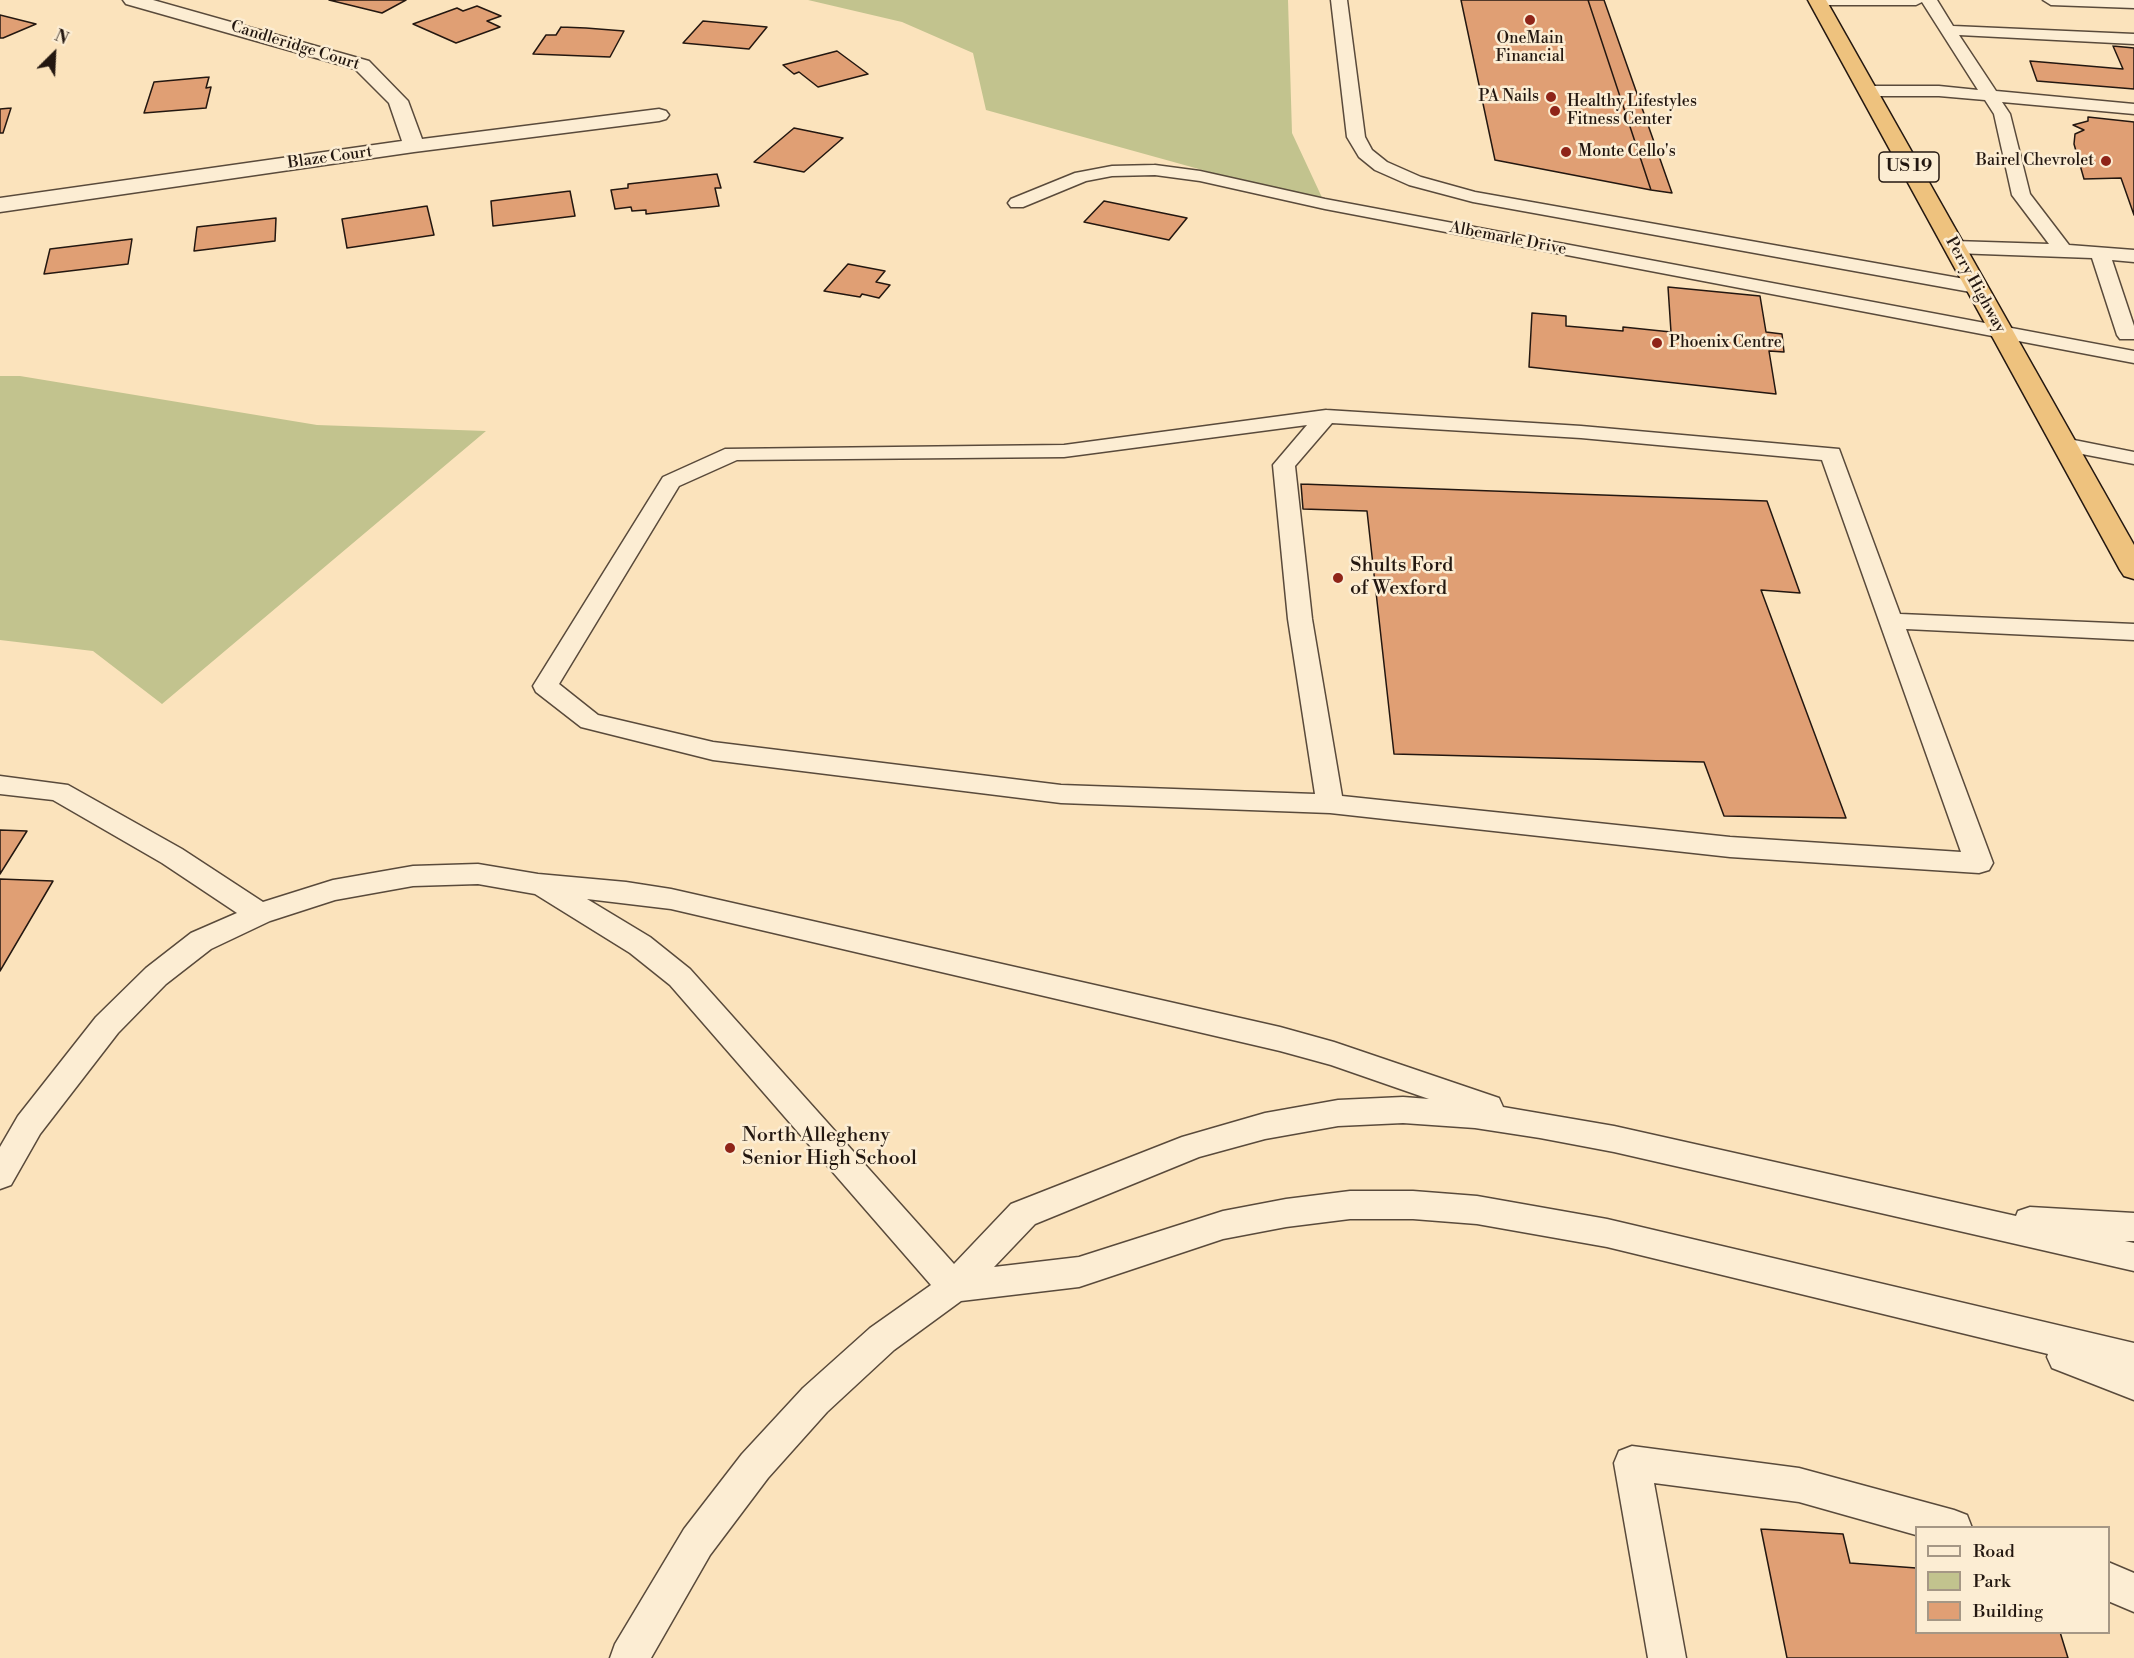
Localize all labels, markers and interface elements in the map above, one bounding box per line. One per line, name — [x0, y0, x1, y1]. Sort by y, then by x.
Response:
marker: OneMain Financial — [1523, 13, 1537, 27]
street label: Candleridge Court — [228, 17, 362, 75]
north arrow — [24, 24, 84, 84]
text: N — [51, 26, 71, 49]
place label: OneMain Financial — [1496, 29, 1564, 67]
place label: PA Nails — [1478, 87, 1539, 107]
marker: PA Nails — [1544, 90, 1558, 104]
place label: Healthy Lifestyles Fitness Center — [1567, 92, 1697, 130]
marker: Healthy Lifestyles Fitness Center — [1548, 104, 1562, 118]
place label: Monte Cello's — [1578, 142, 1676, 162]
street label: Blaze Court — [286, 143, 374, 173]
marker: Monte Cello's — [1559, 145, 1573, 159]
place label: Bairel Chevrolet — [1976, 151, 2094, 171]
road number: US 19 — [1879, 152, 1939, 182]
marker: Bairel Chevrolet — [2099, 154, 2113, 168]
street label: Albemarle Drive — [1448, 218, 1568, 260]
street label: Perry Highway — [1941, 234, 2009, 336]
place label: Phoenix Centre — [1669, 333, 1782, 353]
marker: Phoenix Centre — [1650, 336, 1664, 350]
place label: Shults Ford of Wexford — [1350, 554, 1453, 601]
marker: Shults Ford of Wexford — [1331, 571, 1345, 585]
place label: North Allegheny Senior High School — [742, 1124, 917, 1171]
marker: North Allegheny Senior High School — [723, 1141, 737, 1155]
legend — [1915, 1526, 2110, 1634]
text: Road — [1973, 1540, 2015, 1563]
text: Park — [1973, 1570, 2010, 1593]
text: Building — [1973, 1600, 2043, 1623]

